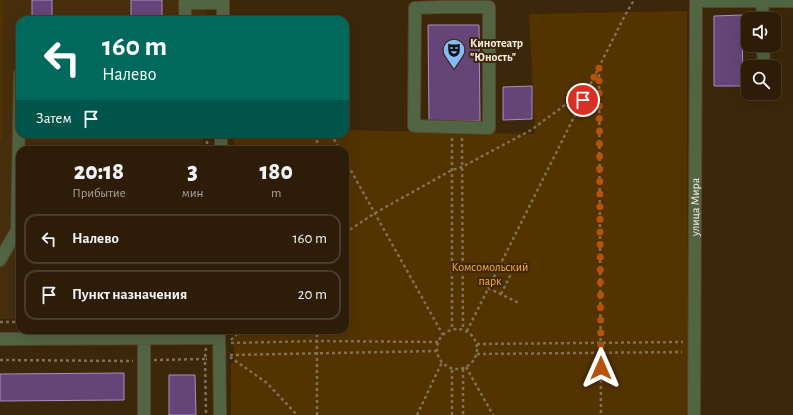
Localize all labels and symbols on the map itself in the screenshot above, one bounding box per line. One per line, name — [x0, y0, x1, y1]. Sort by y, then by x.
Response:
theatre icon: Кинотеатр "Юность" — [441, 37, 467, 70]
place label: Кинотеатр "Юность" — [470, 37, 523, 63]
pin — [566, 83, 600, 117]
street label: улица Мира — [689, 177, 702, 237]
park label: Комсомольский парк — [452, 261, 528, 287]
position arrow — [580, 347, 622, 389]

